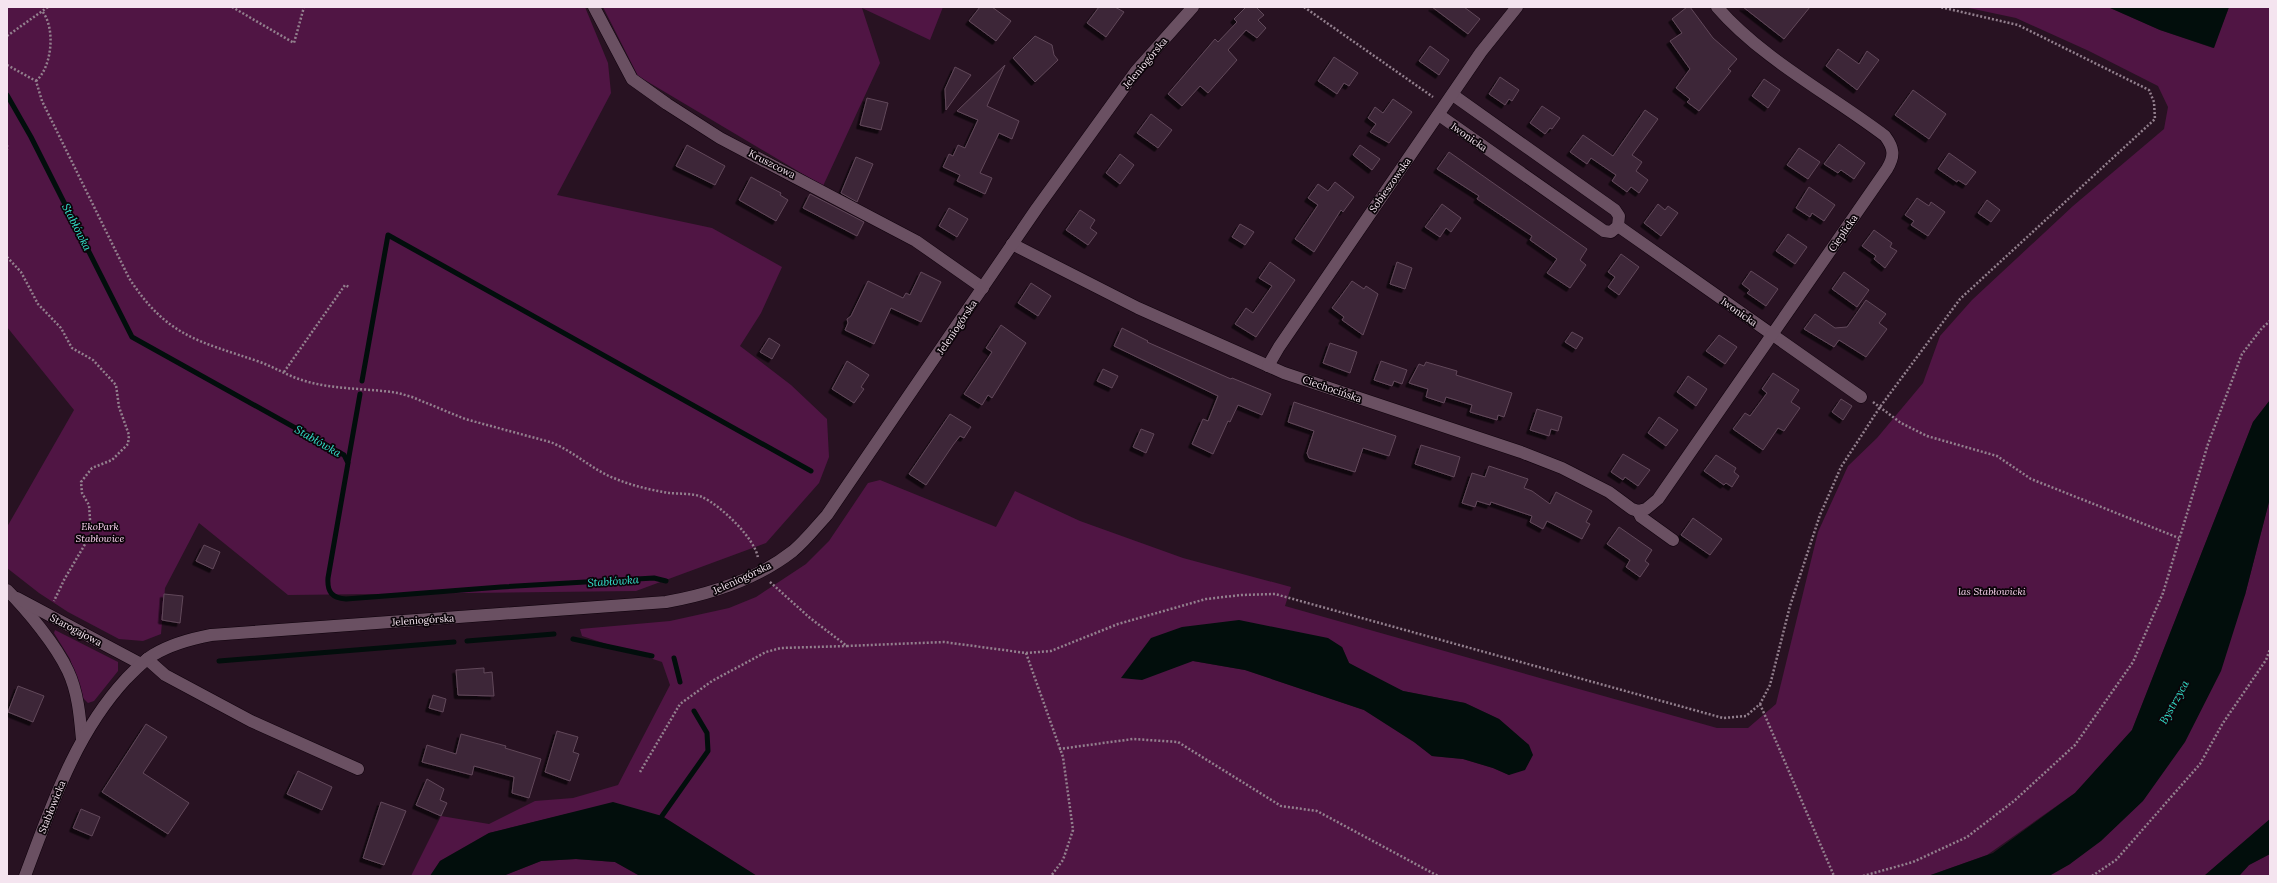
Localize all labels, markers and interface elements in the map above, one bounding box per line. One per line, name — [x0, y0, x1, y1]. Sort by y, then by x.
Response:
street label: Jeleniogórska — [1119, 35, 1170, 92]
street label: Iwonicka — [1448, 120, 1490, 154]
street label: Kruszcowa — [746, 147, 798, 181]
street label: Sobieszowska — [1366, 155, 1414, 215]
water label: Stabłówka — [59, 201, 95, 254]
street label: Cieplicka — [1825, 212, 1861, 254]
street label: Iwonicka — [1718, 295, 1760, 329]
street label: Jeleniogórska — [934, 297, 980, 357]
street label: Ciechocińska — [1301, 373, 1363, 405]
water label: Stabłówka — [292, 422, 345, 460]
park label: EkoPark Stabłowice — [76, 520, 125, 545]
street label: Jeleniogórska — [710, 559, 773, 598]
water label: Stabłówka — [587, 572, 640, 590]
park label: las Stabłowicki — [1958, 585, 2027, 598]
street label: Starogajowa — [48, 611, 104, 649]
street label: Jeleniogórska — [390, 611, 455, 629]
water label: Bystrzyca — [2156, 677, 2192, 726]
street label: Stabłowicka — [35, 779, 69, 835]

